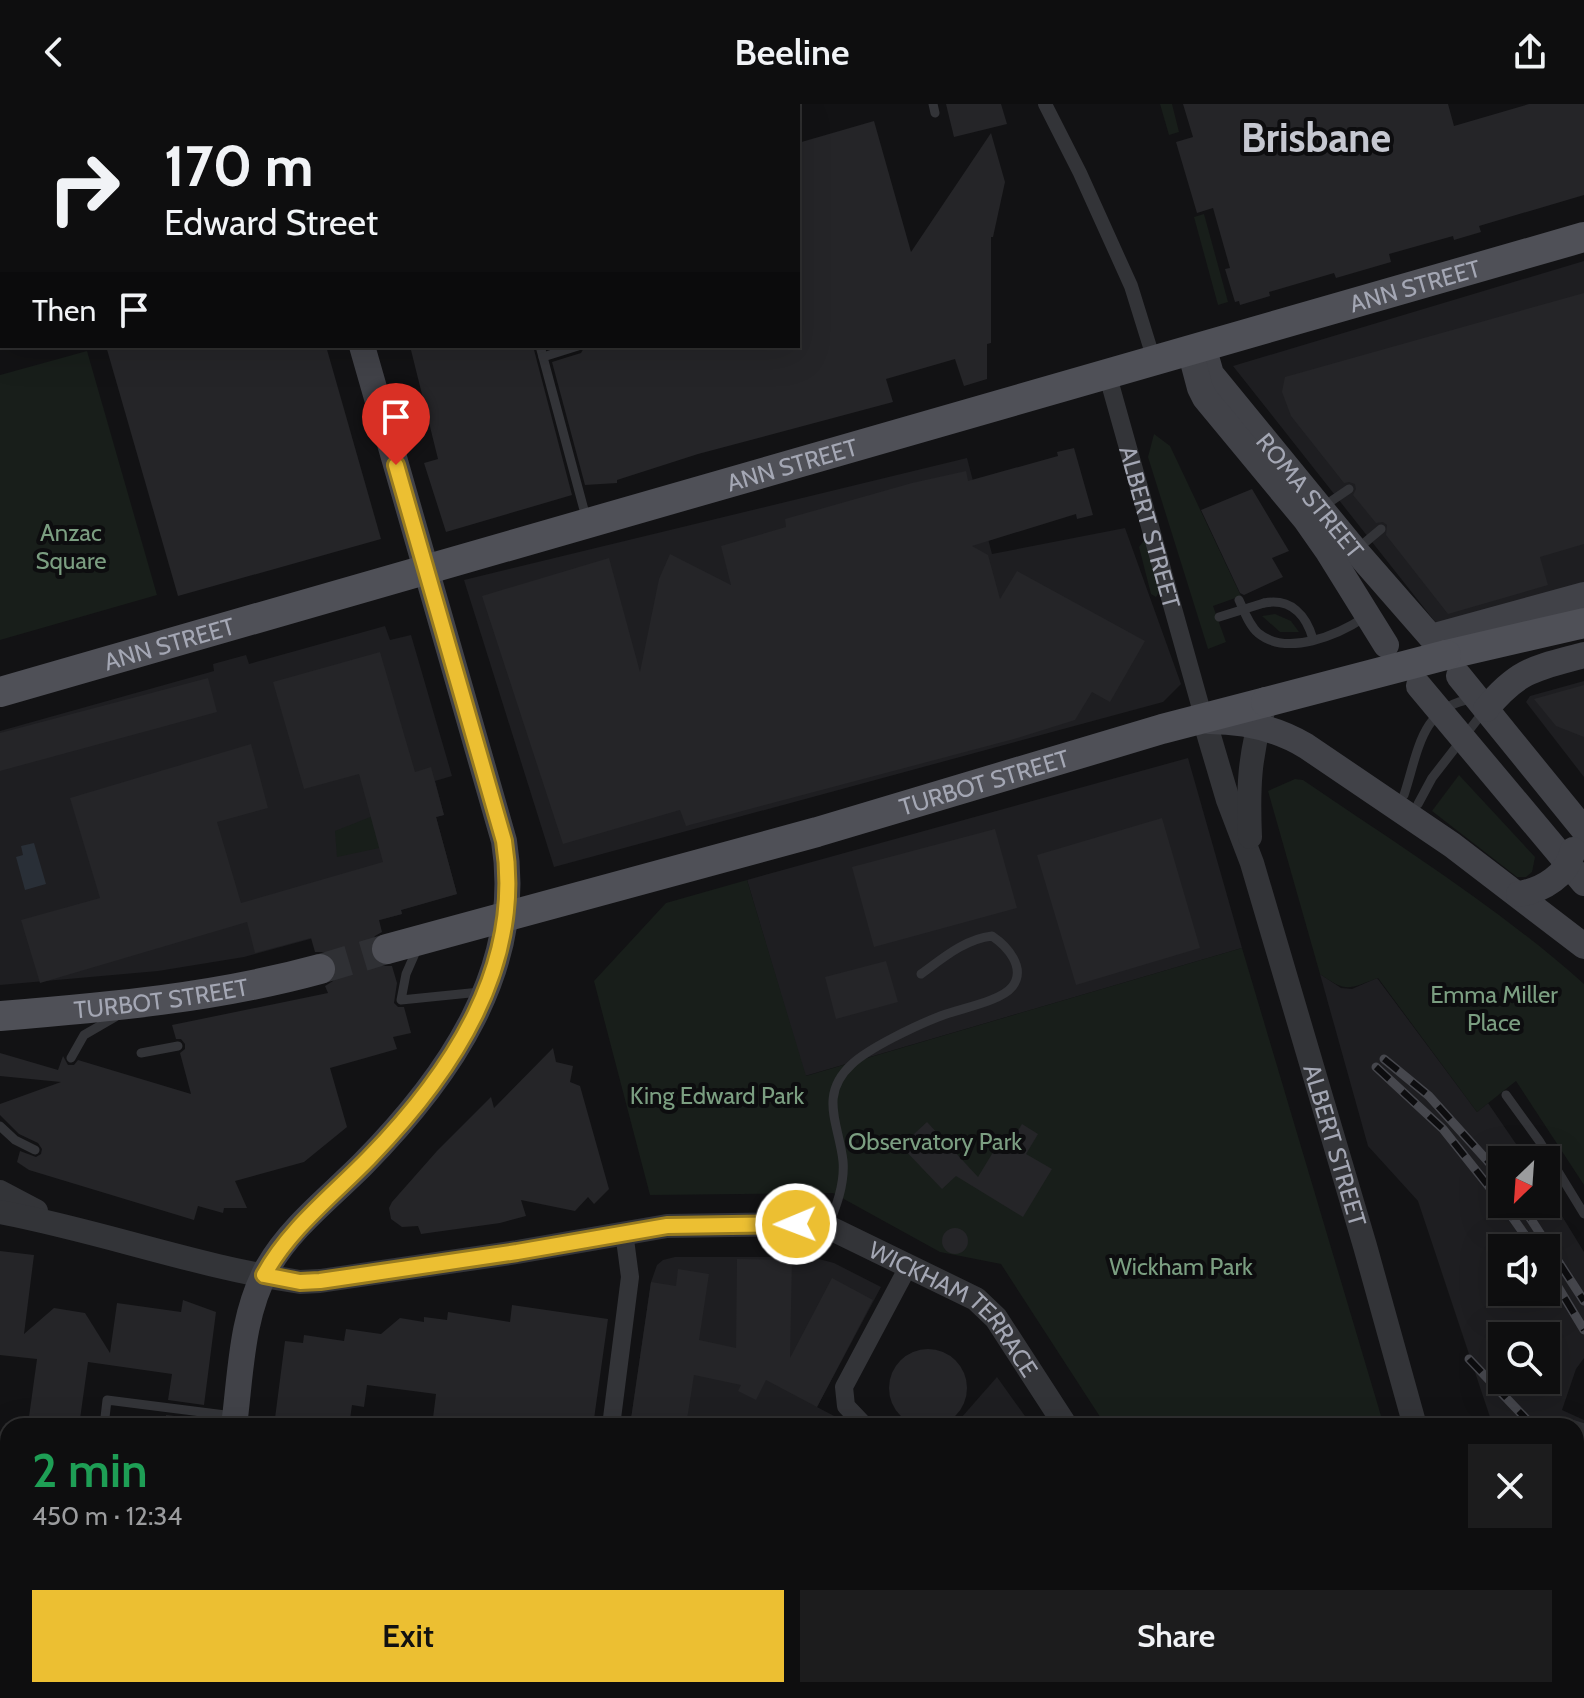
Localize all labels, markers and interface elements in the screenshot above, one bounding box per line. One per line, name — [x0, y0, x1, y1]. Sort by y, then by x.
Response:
icon: back — [32, 30, 76, 74]
text: Beeline — [734, 30, 850, 74]
icon: share — [1508, 30, 1552, 74]
district label: Brisbane — [1241, 113, 1391, 162]
text: 170 m — [164, 132, 314, 200]
icon: right — [32, 136, 136, 240]
text: Edward Street — [164, 200, 378, 244]
street label: ANN STREET — [1346, 253, 1484, 318]
icon: arrive — [112, 288, 156, 332]
text: Then — [32, 292, 96, 329]
pin — [362, 383, 430, 465]
icon: arrive — [374, 395, 418, 439]
street label: ROMA STREET — [1251, 427, 1370, 564]
street label: ANN STREET — [723, 432, 861, 497]
street label: ALBERT STREET — [1114, 442, 1187, 612]
park label: Anzac Square — [35, 518, 107, 575]
street label: ANN STREET — [100, 611, 238, 676]
street label: TURBOT STREET — [896, 743, 1073, 821]
street label: TURBOT STREET — [72, 972, 251, 1024]
park label: Emma Miller Place — [1430, 980, 1558, 1037]
street label: ALBERT STREET — [1298, 1061, 1373, 1230]
park label: King Edward Park — [630, 1081, 804, 1110]
park label: Observatory Park — [848, 1127, 1022, 1156]
north arrow — [1488, 1146, 1560, 1218]
map controls — [1488, 1146, 1560, 1394]
position arrow — [754, 1182, 838, 1266]
button: sound — [1488, 1234, 1560, 1306]
street label: WICKHAM TERRACE — [864, 1235, 1045, 1382]
park label: Wickham Park — [1109, 1252, 1253, 1281]
button: search — [1488, 1322, 1560, 1394]
text: 2 min — [32, 1441, 148, 1499]
button: close — [1468, 1444, 1552, 1528]
text: 450 m · 12:34 — [32, 1500, 182, 1532]
button: Exit — [32, 1590, 784, 1682]
button: Share — [800, 1590, 1552, 1682]

